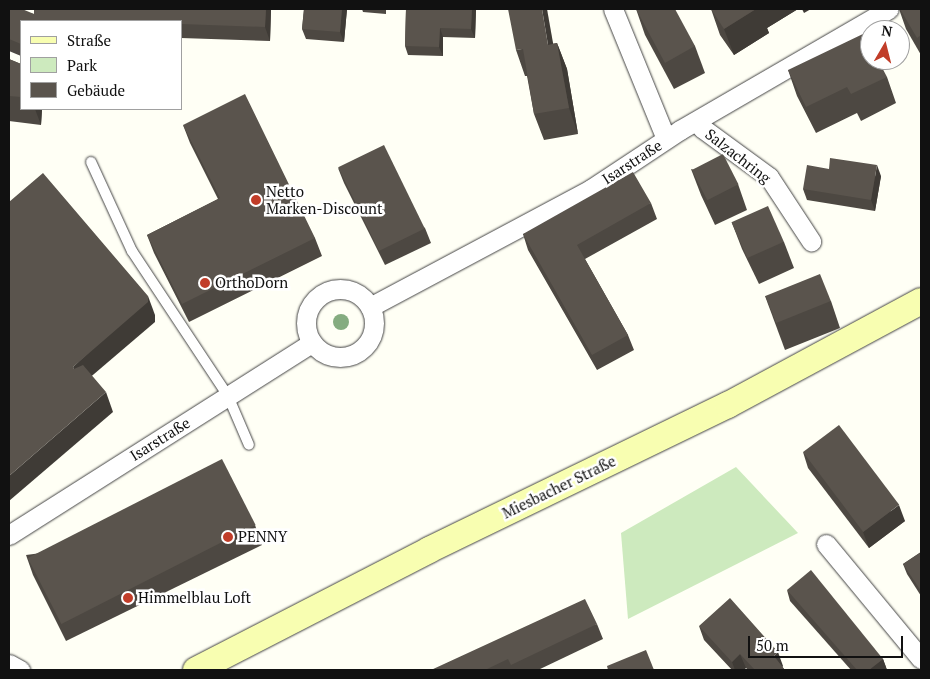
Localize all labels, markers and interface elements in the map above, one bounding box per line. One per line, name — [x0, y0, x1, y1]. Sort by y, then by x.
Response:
legend — [20, 20, 182, 110]
north arrow — [860, 20, 910, 70]
text: N — [880, 20, 894, 41]
text: Straße — [67, 30, 111, 50]
text: Park — [67, 55, 97, 75]
text: Gebäude — [67, 80, 125, 100]
street label: Salzachring — [702, 125, 774, 187]
street label: Isarstraße — [599, 136, 665, 188]
place label: Netto Marken-Discount — [266, 182, 382, 217]
marker: Netto Marken-Discount — [250, 194, 262, 206]
place label: OrthoDorn — [215, 274, 288, 292]
marker: OrthoDorn — [199, 277, 211, 289]
street label: Isarstraße — [127, 413, 193, 465]
street label: Miesbacher Straße — [499, 452, 619, 522]
place label: PENNY — [238, 528, 287, 546]
marker: PENNY — [222, 531, 234, 543]
place label: Himmelblau Loft — [138, 589, 251, 607]
marker: Himmelblau Loft — [122, 592, 134, 604]
scale bar — [750, 626, 905, 658]
text: 50 m — [756, 635, 789, 655]

